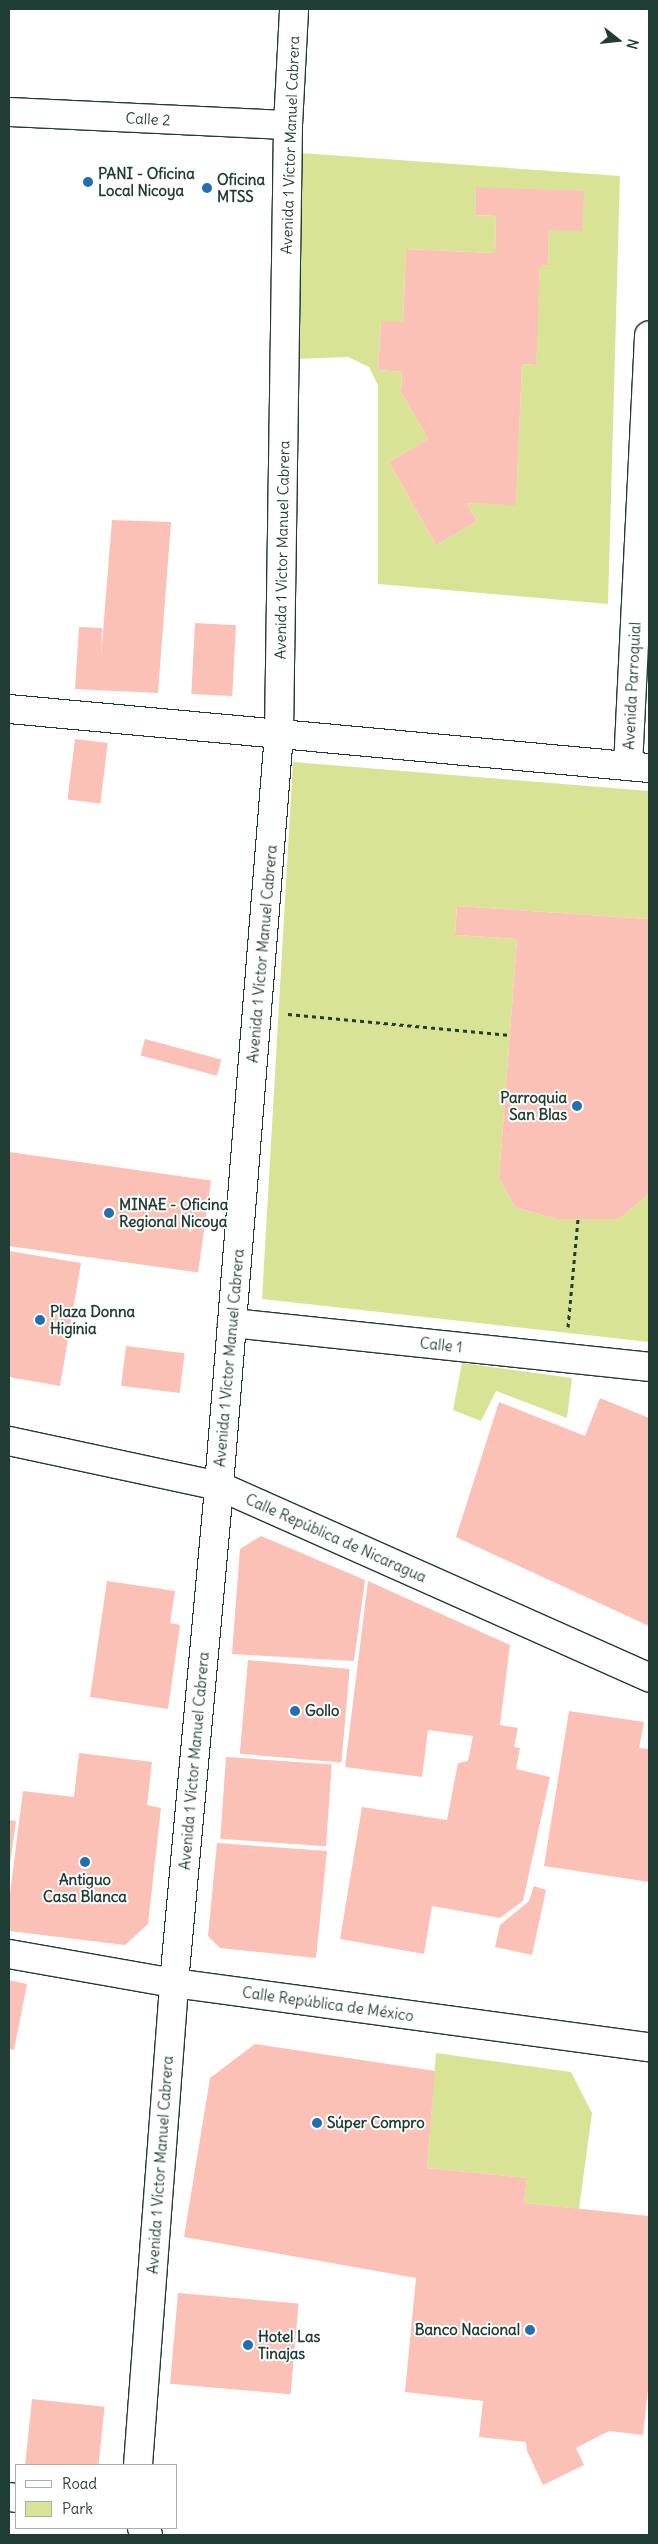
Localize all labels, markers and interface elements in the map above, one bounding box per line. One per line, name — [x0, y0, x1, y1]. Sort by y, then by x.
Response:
north arrow — [593, 15, 643, 65]
street label: Avenida 1 Víctor Manuel Cabrera — [277, 35, 303, 255]
text: N — [622, 37, 642, 51]
street label: Calle 2 — [125, 109, 171, 129]
place label: PANI - Oficina Local Nicoya — [98, 164, 195, 199]
place label: Oficina MTSS — [217, 170, 265, 205]
marker: PANI - Oficina Local Nicoya — [82, 176, 94, 188]
marker: Oficina MTSS — [201, 182, 213, 194]
street label: Avenida 1 Víctor Manuel Cabrera — [271, 440, 293, 660]
street label: Avenida Parroquial — [620, 622, 644, 750]
street label: Avenida 1 Víctor Manuel Cabrera — [244, 844, 280, 1064]
place label: Parroquia San Blas — [500, 1088, 567, 1123]
marker: Parroquia San Blas — [571, 1100, 583, 1112]
place label: MINAE - Oficina Regional Nicoya — [119, 1195, 228, 1230]
marker: MINAE - Oficina Regional Nicoya — [103, 1207, 115, 1219]
street label: Avenida 1 Víctor Manuel Cabrera — [211, 1248, 247, 1468]
place label: Plaza Donna Higinia — [50, 1302, 135, 1337]
marker: Plaza Donna Higinia — [34, 1314, 46, 1326]
street label: Calle 1 — [419, 1334, 463, 1356]
street label: Calle República de Nicaragua — [243, 1490, 429, 1586]
street label: Avenida 1 Víctor Manuel Cabrera — [176, 1651, 212, 1871]
place label: Gollo — [305, 1702, 339, 1720]
marker: Gollo — [289, 1705, 301, 1717]
marker: Antiguo Casa Blanca — [79, 1856, 91, 1868]
place label: Antiguo Casa Blanca — [43, 1870, 127, 1905]
street label: Calle República de México — [241, 1983, 415, 2025]
street label: Avenida 1 Víctor Manuel Cabrera — [143, 2055, 177, 2275]
place label: Súper Compro — [327, 2114, 425, 2132]
marker: Súper Compro — [311, 2117, 323, 2129]
place label: Banco Nacional — [415, 2321, 520, 2339]
marker: Banco Nacional — [524, 2324, 536, 2336]
place label: Hotel Las Tinajas — [258, 2327, 320, 2362]
marker: Hotel Las Tinajas — [242, 2339, 254, 2351]
legend — [15, 2464, 178, 2529]
text: Road — [62, 2474, 97, 2493]
text: Park — [62, 2499, 93, 2518]

